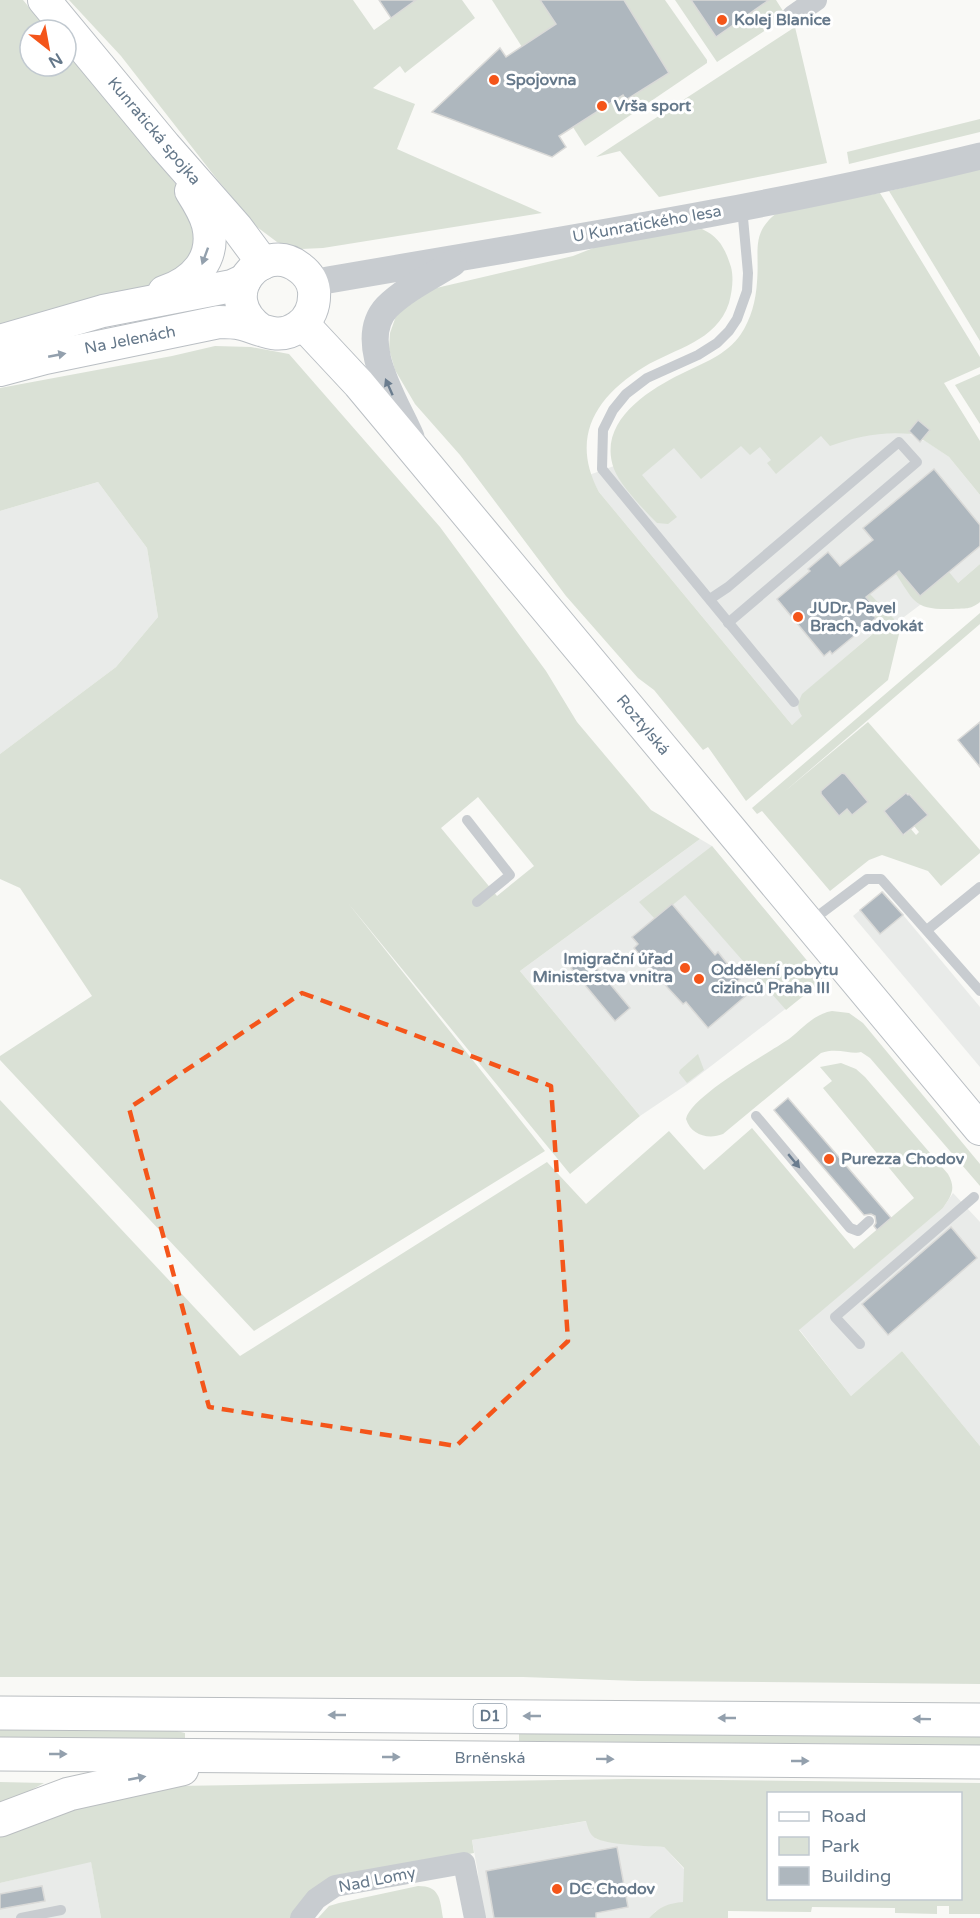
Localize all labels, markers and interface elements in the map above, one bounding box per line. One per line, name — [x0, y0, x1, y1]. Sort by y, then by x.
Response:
place label: Kolej Blanice — [734, 10, 831, 30]
marker: Kolej Blanice — [715, 13, 729, 27]
north arrow — [18, 18, 78, 78]
text: N — [45, 48, 66, 72]
place label: Spojovna — [506, 70, 576, 90]
street label: Kunratická spojka — [103, 73, 205, 189]
marker: Spojovna — [487, 73, 501, 87]
place label: Vrša sport — [614, 96, 692, 116]
marker: Vrša sport — [595, 99, 609, 113]
street label: U Kunratického lesa — [571, 201, 723, 247]
one-way arrow — [200, 247, 209, 265]
street label: Na Jelenách — [83, 321, 177, 359]
one-way arrow — [47, 350, 66, 359]
one-way arrow — [384, 379, 393, 396]
place label: JUDr. Pavel Brach, advokát — [809, 598, 924, 636]
marker: JUDr. Pavel Brach, advokát — [791, 610, 805, 624]
street label: Roztylská — [612, 691, 674, 759]
place label: Imigrační úřad Ministerstva vnitra — [533, 949, 673, 987]
place label: Oddělení pobytu cizinců Praha III — [711, 960, 838, 998]
marker: Imigrační úřad Ministerstva vnitra — [678, 961, 692, 975]
marker: Oddělení pobytu cizinců Praha III — [692, 972, 706, 986]
place label: Purezza Chodov — [841, 1149, 965, 1169]
marker: Purezza Chodov — [822, 1152, 836, 1166]
one-way arrow — [787, 1153, 800, 1168]
road number: D1 — [474, 1704, 506, 1728]
one-way arrow — [327, 1710, 346, 1720]
one-way arrow — [522, 1711, 541, 1721]
one-way arrow — [717, 1713, 736, 1723]
one-way arrow — [912, 1714, 931, 1724]
street label: Brněnská — [455, 1748, 525, 1768]
one-way arrow — [49, 1749, 68, 1759]
one-way arrow — [382, 1752, 401, 1762]
one-way arrow — [595, 1754, 614, 1764]
one-way arrow — [790, 1756, 809, 1765]
one-way arrow — [127, 1773, 146, 1782]
legend — [767, 1792, 962, 1900]
text: Road — [821, 1805, 866, 1827]
text: Park — [821, 1835, 860, 1857]
street label: Nad Lomy — [337, 1863, 418, 1897]
text: Building — [821, 1865, 891, 1887]
place label: DC Chodov — [569, 1879, 656, 1899]
marker: DC Chodov — [550, 1882, 564, 1896]

